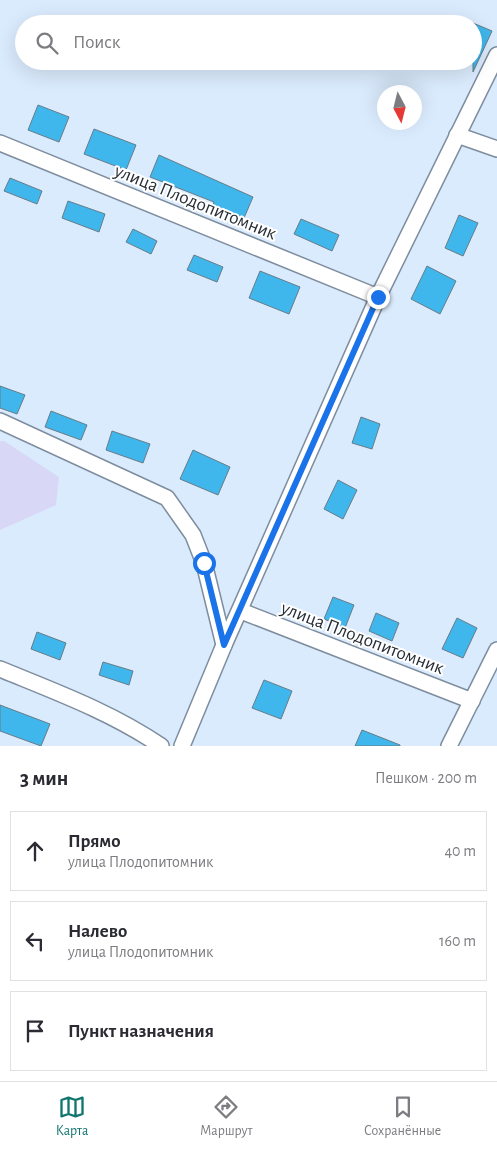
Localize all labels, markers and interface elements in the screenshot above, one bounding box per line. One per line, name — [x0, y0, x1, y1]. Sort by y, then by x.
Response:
search box — [15, 15, 482, 70]
icon: search — [33, 29, 61, 57]
text: Поиск — [73, 33, 120, 52]
north arrow — [377, 85, 422, 130]
street label: улица Плодопитомник — [111, 161, 279, 244]
route end — [367, 286, 390, 309]
route start — [193, 552, 216, 575]
street label: улица Плодопитомник — [278, 598, 447, 678]
text: 3 мин — [20, 768, 68, 789]
text: Пешком · 200 m — [375, 770, 477, 786]
text: Прямо — [68, 832, 121, 851]
icon: ahead — [21, 837, 49, 865]
text: 40 m — [444, 843, 476, 859]
text: улица Плодопитомник — [68, 854, 213, 870]
text: Налево — [68, 922, 127, 941]
icon: left — [21, 927, 49, 955]
text: 160 m — [439, 933, 476, 949]
text: улица Плодопитомник — [68, 944, 213, 960]
icon: arrive — [21, 1017, 49, 1045]
text: Пункт назначения — [68, 1022, 214, 1041]
tab: Карта — [56, 1093, 89, 1140]
tab: Маршрут — [200, 1093, 253, 1140]
tab: Сохранённые — [364, 1093, 441, 1140]

